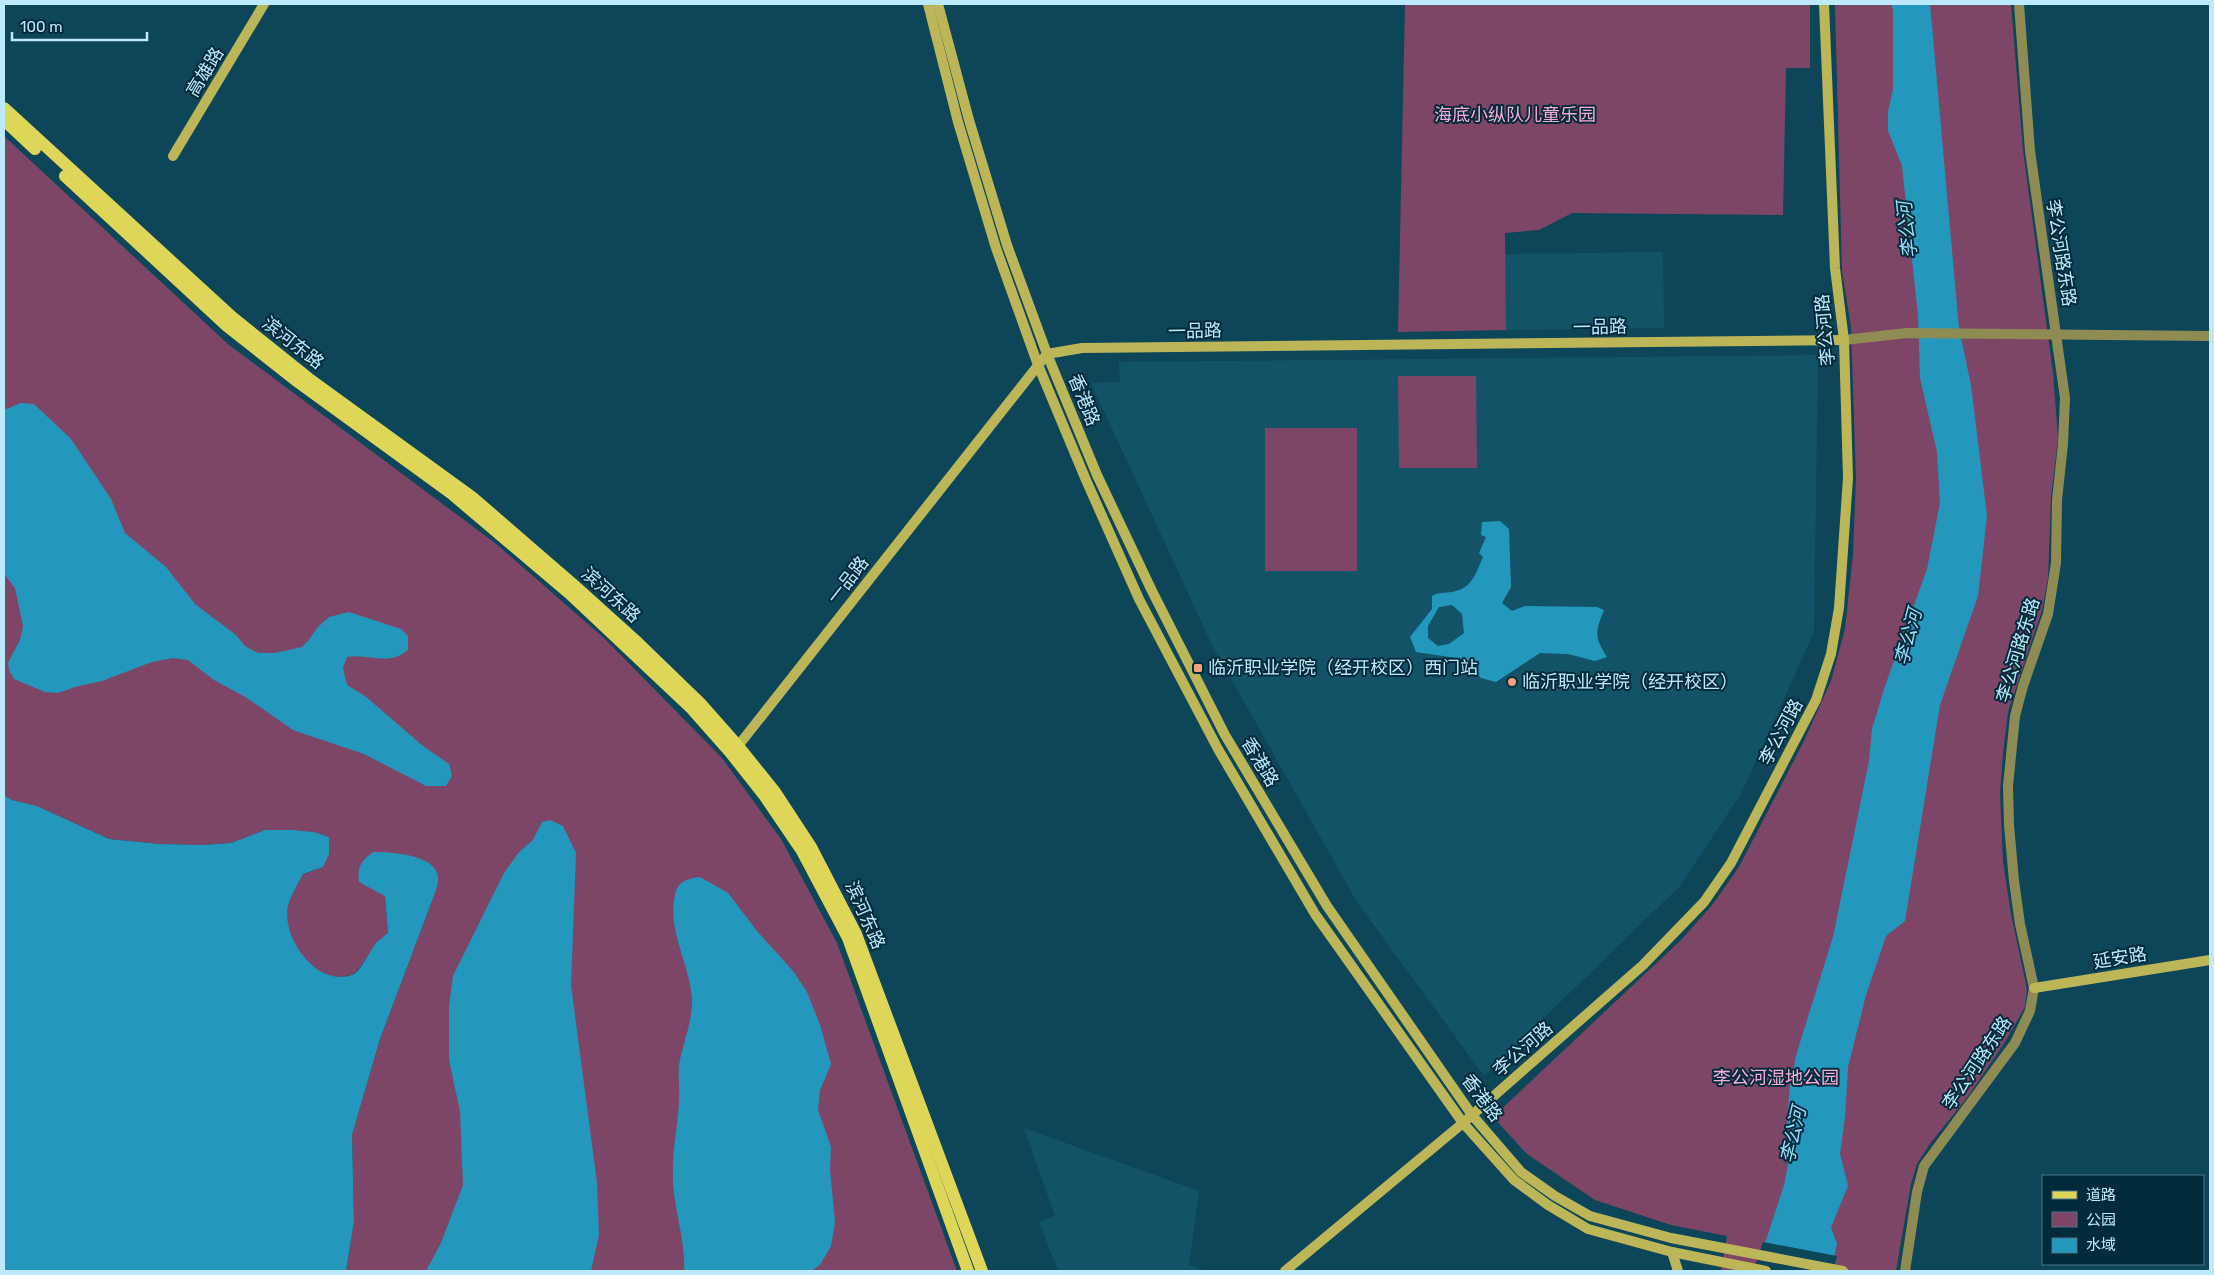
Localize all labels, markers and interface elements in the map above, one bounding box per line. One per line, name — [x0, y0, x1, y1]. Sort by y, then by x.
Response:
scale bar — [12, 10, 148, 42]
text: 100 m — [20, 18, 62, 36]
street label: 高雄路 — [182, 43, 228, 101]
park label: 海底小纵队儿童乐园 — [1434, 104, 1596, 126]
water label: 李公河 — [1892, 196, 1921, 260]
street label: 李公河路东路 — [2042, 198, 2080, 308]
street label: 李公河路 — [1811, 293, 1839, 367]
street label: 滨河东路 — [258, 312, 328, 374]
street label: 一品路 — [1573, 316, 1627, 338]
street label: 一品路 — [1168, 320, 1222, 342]
street label: 香港路 — [1064, 371, 1104, 429]
street label: 一品路 — [823, 552, 873, 608]
street label: 滨河东路 — [577, 563, 645, 627]
street label: 李公河路东路 — [1992, 595, 2044, 705]
water label: 李公河 — [1890, 603, 1928, 668]
place label: 临沂职业学院（经开校区）西门站 — [1208, 657, 1478, 679]
marker: 临沂职业学院（经开校区）西门站 — [1192, 662, 1204, 674]
place label: 临沂职业学院（经开校区） — [1522, 671, 1738, 693]
marker: 临沂职业学院（经开校区） — [1506, 676, 1518, 688]
street label: 李公河路 — [1754, 695, 1808, 769]
street label: 香港路 — [1237, 733, 1283, 791]
street label: 滨河东路 — [840, 878, 890, 952]
street label: 延安路 — [2092, 943, 2148, 973]
street label: 李公河路东路 — [1938, 1012, 2016, 1114]
street label: 李公河路 — [1489, 1017, 1557, 1081]
park label: 李公河湿地公园 — [1713, 1067, 1839, 1089]
street label: 香港路 — [1457, 1070, 1507, 1126]
water label: 李公河 — [1775, 1101, 1812, 1165]
legend — [2042, 1175, 2204, 1265]
text: 道路 — [2086, 1186, 2116, 1204]
text: 公园 — [2086, 1211, 2116, 1229]
text: 水域 — [2086, 1236, 2116, 1254]

